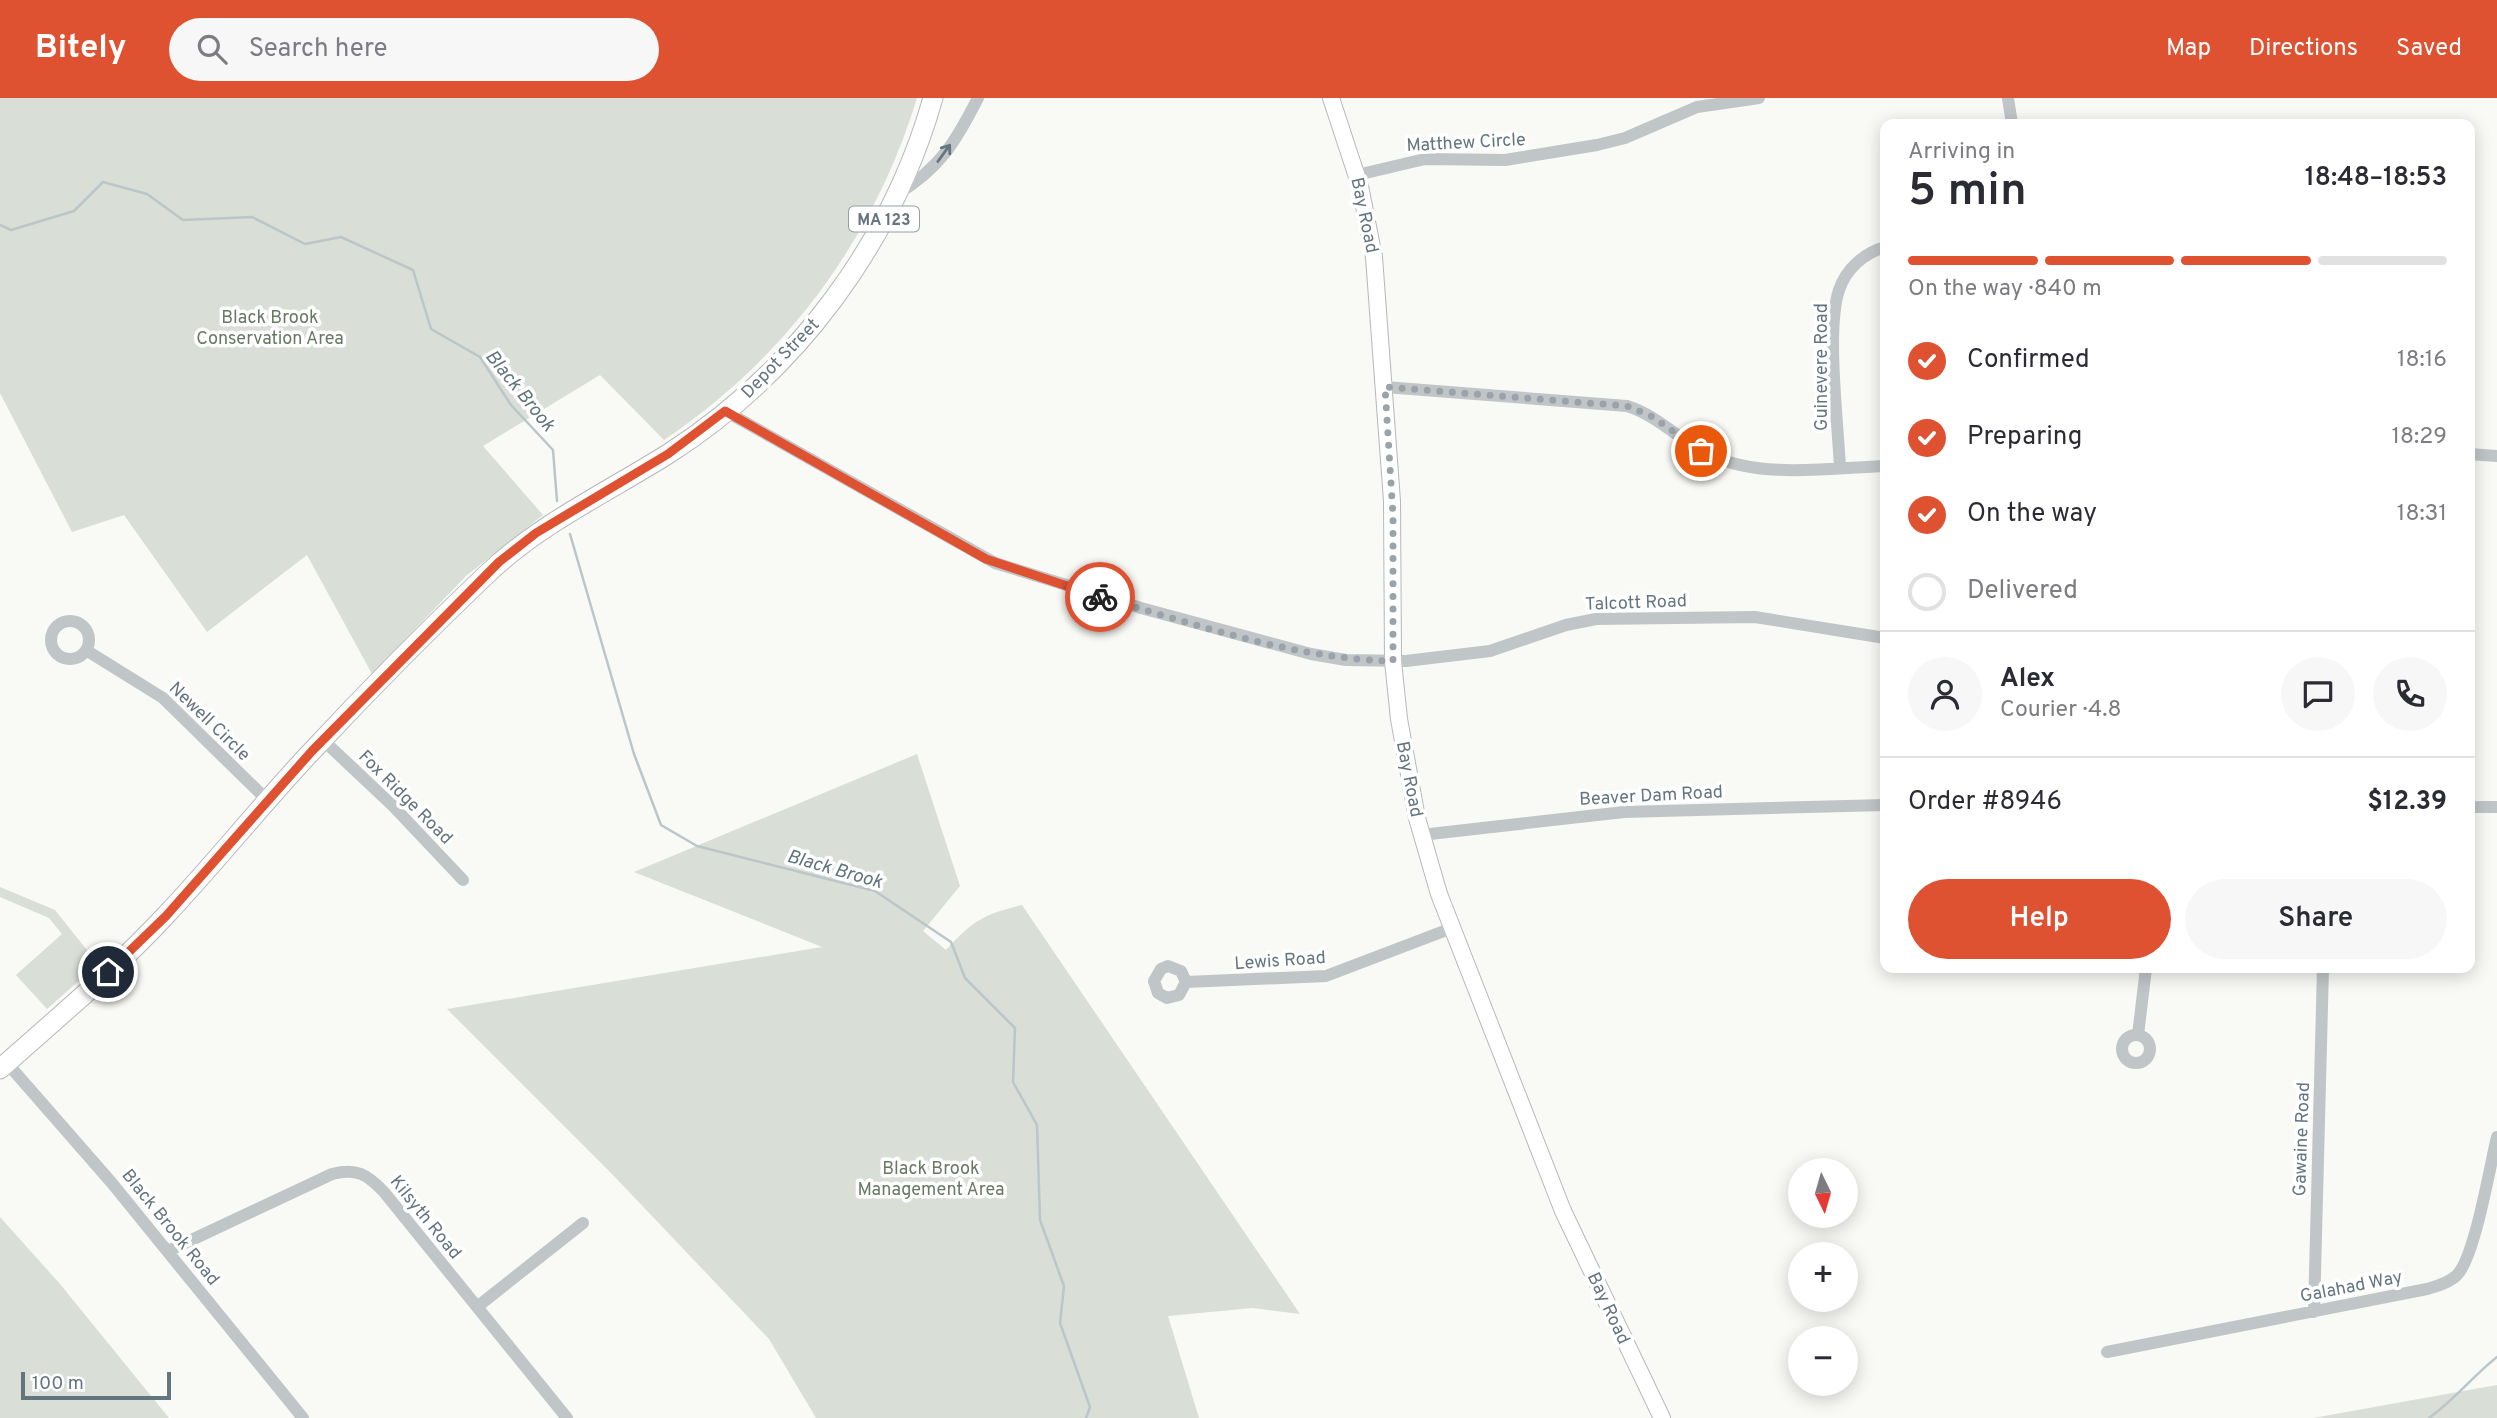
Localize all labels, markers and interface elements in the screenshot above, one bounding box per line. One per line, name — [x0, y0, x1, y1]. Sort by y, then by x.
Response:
search box — [169, 18, 659, 81]
text: Bitely — [35, 28, 127, 70]
icon: search — [193, 30, 231, 68]
text: Search here — [249, 33, 388, 66]
text: Map — [2166, 34, 2211, 64]
text: Directions — [2249, 34, 2358, 64]
text: Saved — [2396, 34, 2462, 64]
street label: Matthew Circle — [1406, 129, 1526, 158]
text: Arriving in — [1908, 138, 2015, 167]
one-way arrow — [937, 145, 952, 163]
text: 18:48–18:53 — [2305, 162, 2447, 195]
text: 5 min — [1908, 163, 2027, 222]
street label: Bay Road — [1344, 175, 1383, 255]
road number: MA 123 — [849, 206, 919, 232]
text: On the way · 840 m — [1908, 275, 2102, 304]
street label: Guinevere Road — [1811, 303, 1834, 431]
park label: Black Brook Conservation Area — [196, 307, 344, 351]
street label: Depot Street — [737, 314, 825, 404]
icon: check — [1908, 342, 1946, 380]
text: Confirmed — [1967, 344, 2090, 377]
water label: Black Brook — [479, 346, 560, 437]
text: 18:16 — [2397, 346, 2447, 375]
icon: check — [1908, 419, 1946, 457]
pin — [1671, 421, 1731, 481]
text: Preparing — [1967, 421, 2082, 454]
text: 18:29 — [2391, 423, 2447, 452]
icon: bag — [1682, 432, 1720, 470]
icon: check — [1908, 496, 1946, 534]
text: On the way — [1967, 498, 2097, 531]
text: 18:31 — [2397, 500, 2447, 529]
courier — [1065, 562, 1135, 632]
text: Delivered — [1967, 575, 2078, 608]
icon: bike — [1081, 578, 1119, 616]
street label: Talcott Road — [1585, 590, 1687, 617]
button: person — [1908, 657, 1982, 731]
button: chat — [2281, 657, 2355, 731]
button: phone — [2373, 657, 2447, 731]
text: Alex — [2000, 663, 2055, 696]
street label: Newell Circle — [163, 678, 255, 767]
text: Courier · 4.8 — [2000, 696, 2121, 725]
street label: Bay Road — [1390, 739, 1427, 819]
street label: Fox Ridge Road — [353, 746, 457, 850]
street label: Beaver Dam Road — [1579, 781, 1724, 812]
text: Order #8946 — [1908, 786, 2062, 819]
text: $12.39 — [2367, 786, 2447, 819]
water label: Black Brook — [784, 845, 885, 895]
button: Help — [1908, 879, 2171, 959]
button: Share — [2185, 879, 2447, 959]
pin — [78, 942, 138, 1002]
street label: Lewis Road — [1234, 947, 1326, 976]
icon: home — [89, 953, 127, 991]
street label: Gawaine Road — [2289, 1081, 2316, 1197]
park label: Black Brook Management Area — [858, 1158, 1004, 1202]
north arrow — [1788, 1158, 1858, 1228]
map controls — [1788, 1158, 1858, 1396]
street label: Black Brook Road — [116, 1165, 224, 1291]
street label: Kilsyth Road — [384, 1171, 466, 1265]
button: + — [1788, 1242, 1858, 1312]
street label: Galahad Way — [2298, 1266, 2404, 1309]
street label: Bay Road — [1581, 1269, 1634, 1348]
button: − — [1788, 1326, 1858, 1396]
scale bar — [21, 1369, 172, 1401]
text: 100 m — [32, 1372, 84, 1396]

